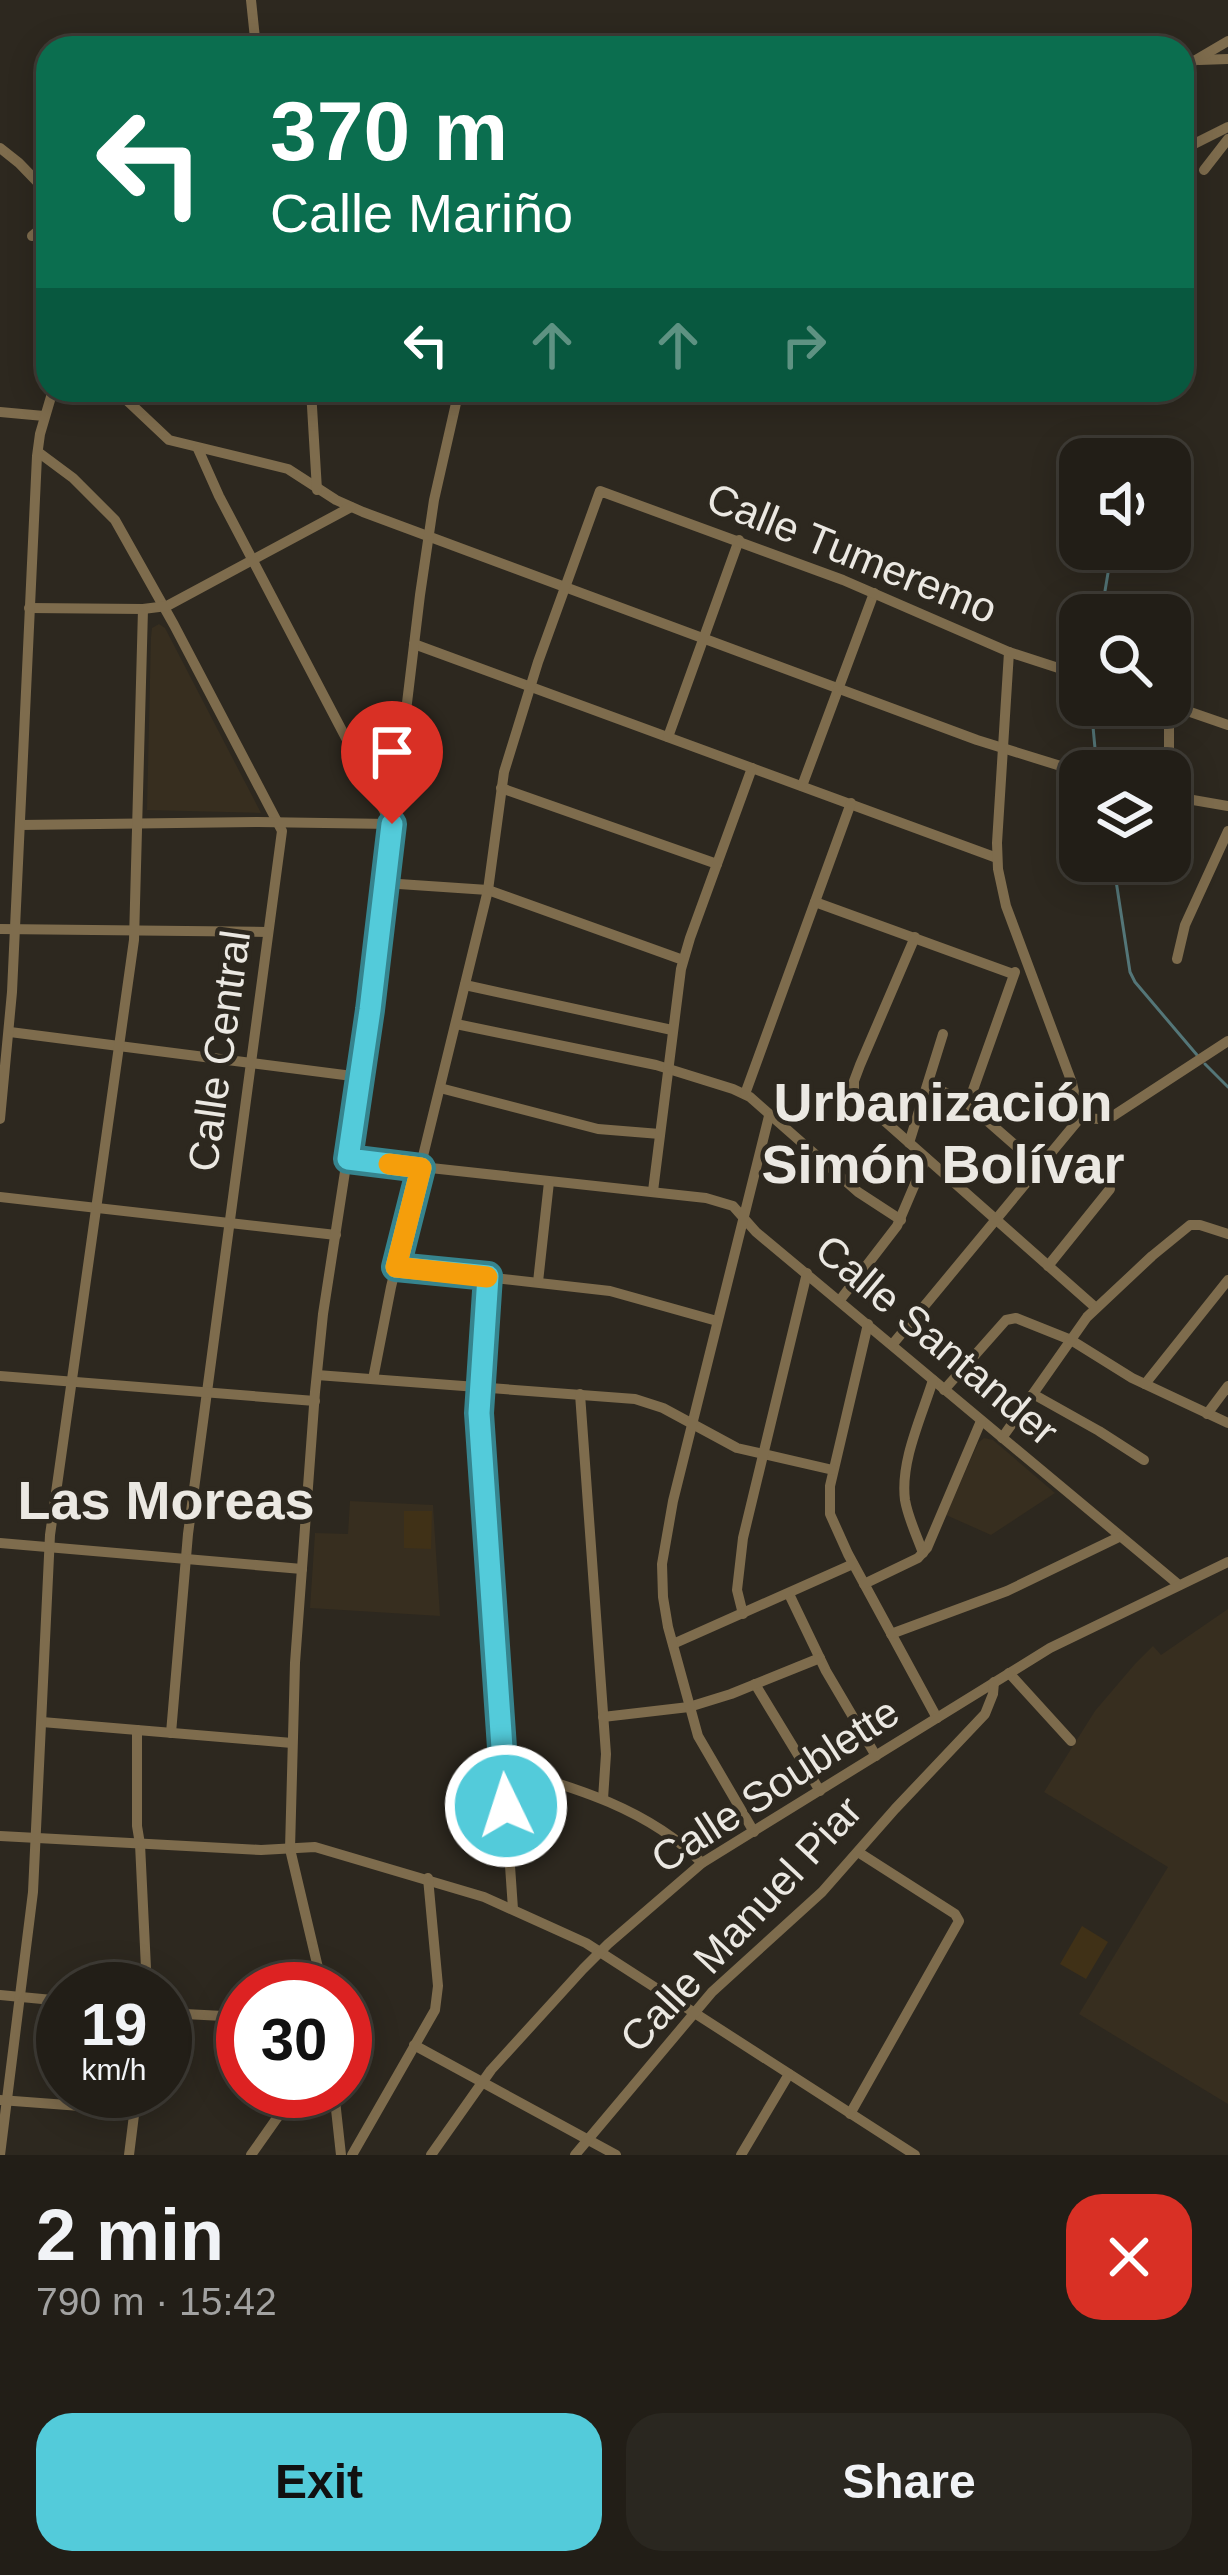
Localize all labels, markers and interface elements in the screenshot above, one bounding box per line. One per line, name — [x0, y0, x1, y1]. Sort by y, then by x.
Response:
icon: left — [72, 84, 228, 240]
text: 370 m — [270, 84, 508, 178]
text: Calle Mariño — [270, 183, 573, 243]
icon: left — [393, 312, 459, 378]
icon: ahead — [519, 312, 585, 378]
icon: ahead — [645, 312, 711, 378]
icon: right — [771, 312, 837, 378]
map controls — [1059, 438, 1191, 882]
button: sound — [1059, 438, 1191, 570]
street label: Calle Tumeremo — [700, 474, 1004, 632]
button: search — [1059, 594, 1191, 726]
pin — [341, 701, 443, 824]
icon: arrive — [359, 719, 425, 785]
button: layers — [1059, 750, 1191, 882]
street label: Calle Central — [179, 928, 259, 1174]
district label: Urbanización Simón Bolívar — [761, 1072, 1125, 1194]
street label: Calle Santander — [807, 1225, 1067, 1455]
district label: Las Moreas — [17, 1470, 315, 1530]
street label: Calle Soublette — [643, 1688, 907, 1882]
position arrow — [443, 1743, 569, 1869]
street label: Calle Manuel Piar — [611, 1787, 871, 2061]
speed limit sign: 30 — [216, 1962, 372, 2118]
text: 19 — [81, 1991, 147, 2058]
text: km/h — [81, 2053, 147, 2086]
button: close — [1066, 2194, 1192, 2320]
text: 2 min — [36, 2195, 224, 2275]
text: 790 m · 15:42 — [36, 2280, 277, 2323]
button: Exit — [36, 2413, 602, 2551]
button: Share — [626, 2413, 1192, 2551]

